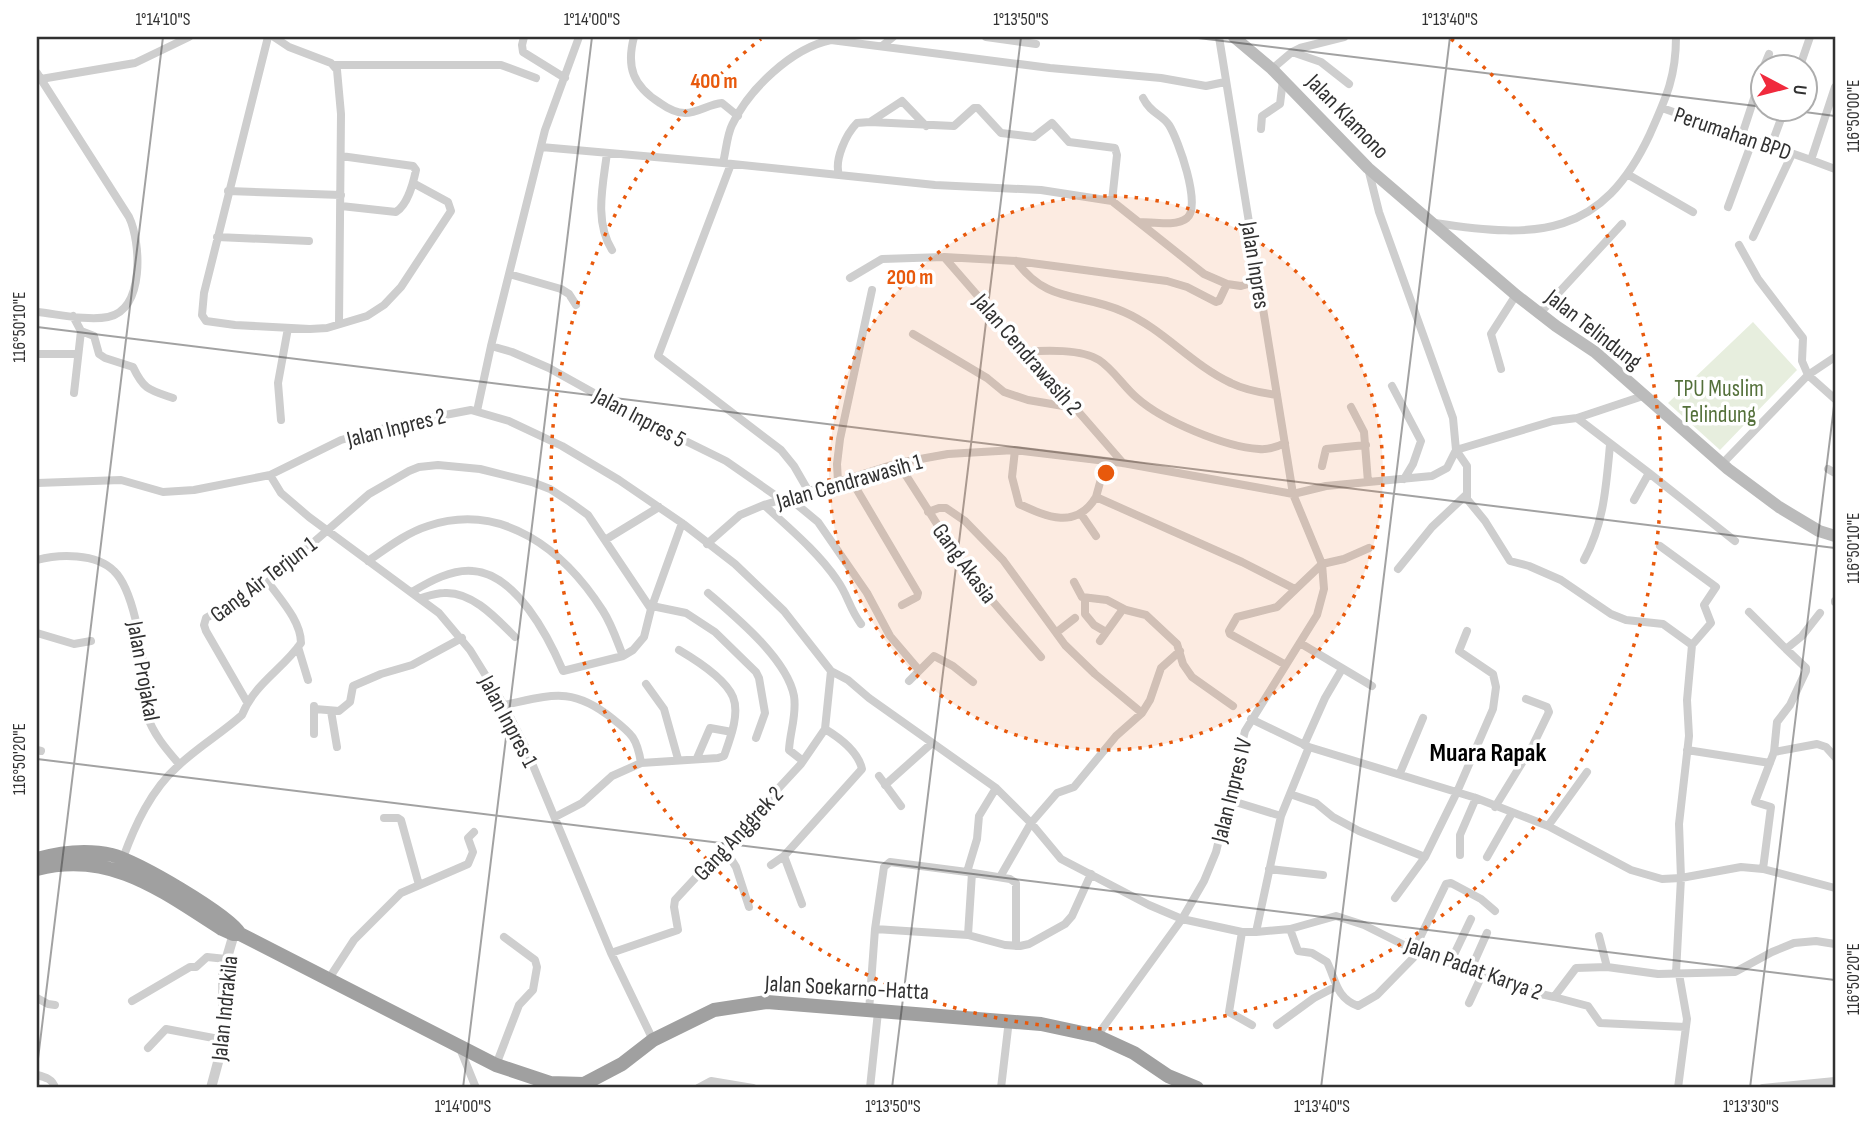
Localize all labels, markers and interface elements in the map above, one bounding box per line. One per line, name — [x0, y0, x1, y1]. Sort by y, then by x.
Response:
text: 1°14'10"S — [136, 9, 191, 30]
text: 1°14'00"S — [564, 9, 621, 30]
text: 1°13'50"S — [993, 9, 1049, 30]
text: 1°13'40"S — [1422, 9, 1478, 30]
north arrow — [1750, 52, 1820, 122]
street label: Jalan Klamono — [1299, 68, 1395, 165]
text: 400 m — [691, 69, 737, 94]
text: 116°50'00"E — [1843, 80, 1864, 152]
text: U — [1787, 84, 1811, 96]
street label: Perumahan BPD — [1670, 101, 1795, 167]
street label: Jalan Inpres — [1234, 219, 1276, 311]
text: 200 m — [887, 265, 933, 290]
street label: Jalan Telindung — [1539, 283, 1647, 376]
street label: Jalan Cendrawasih 2 — [966, 287, 1088, 421]
text: 116°50'10"E — [9, 292, 30, 362]
park label: TPU Muslim Telindung — [1674, 375, 1764, 429]
street label: Jalan Inpres 5 — [588, 381, 691, 454]
street label: Jalan Inpres 2 — [343, 402, 449, 454]
street label: Jalan Cendrawasih 1 — [772, 448, 925, 516]
centre of rings — [1094, 461, 1118, 485]
text: 116°50'10"E — [1843, 513, 1864, 583]
street label: Gang Akasia — [926, 518, 1003, 609]
street label: Gang Air Terjun 1 — [205, 531, 322, 629]
street label: Jalan Projakal — [120, 618, 166, 723]
street label: Jalan Inpres 1 — [472, 670, 544, 772]
text: 116°50'20"E — [9, 723, 30, 795]
street label: Jalan Inpres IV — [1205, 735, 1259, 846]
district label: Muara Rapak — [1430, 738, 1546, 769]
street label: Gang Anggrek 2 — [688, 781, 789, 887]
street label: Jalan Padat Karya 2 — [1400, 931, 1546, 1007]
text: 116°50'20"E — [1843, 943, 1864, 1015]
street label: Jalan Indrakila — [205, 954, 244, 1063]
street label: Jalan Soekarno-Hatta — [763, 970, 930, 1006]
text: 1°14'00"S — [435, 1096, 492, 1117]
text: 1°13'50"S — [865, 1096, 921, 1117]
text: 1°13'40"S — [1294, 1096, 1350, 1117]
text: 1°13'30"S — [1723, 1096, 1779, 1117]

